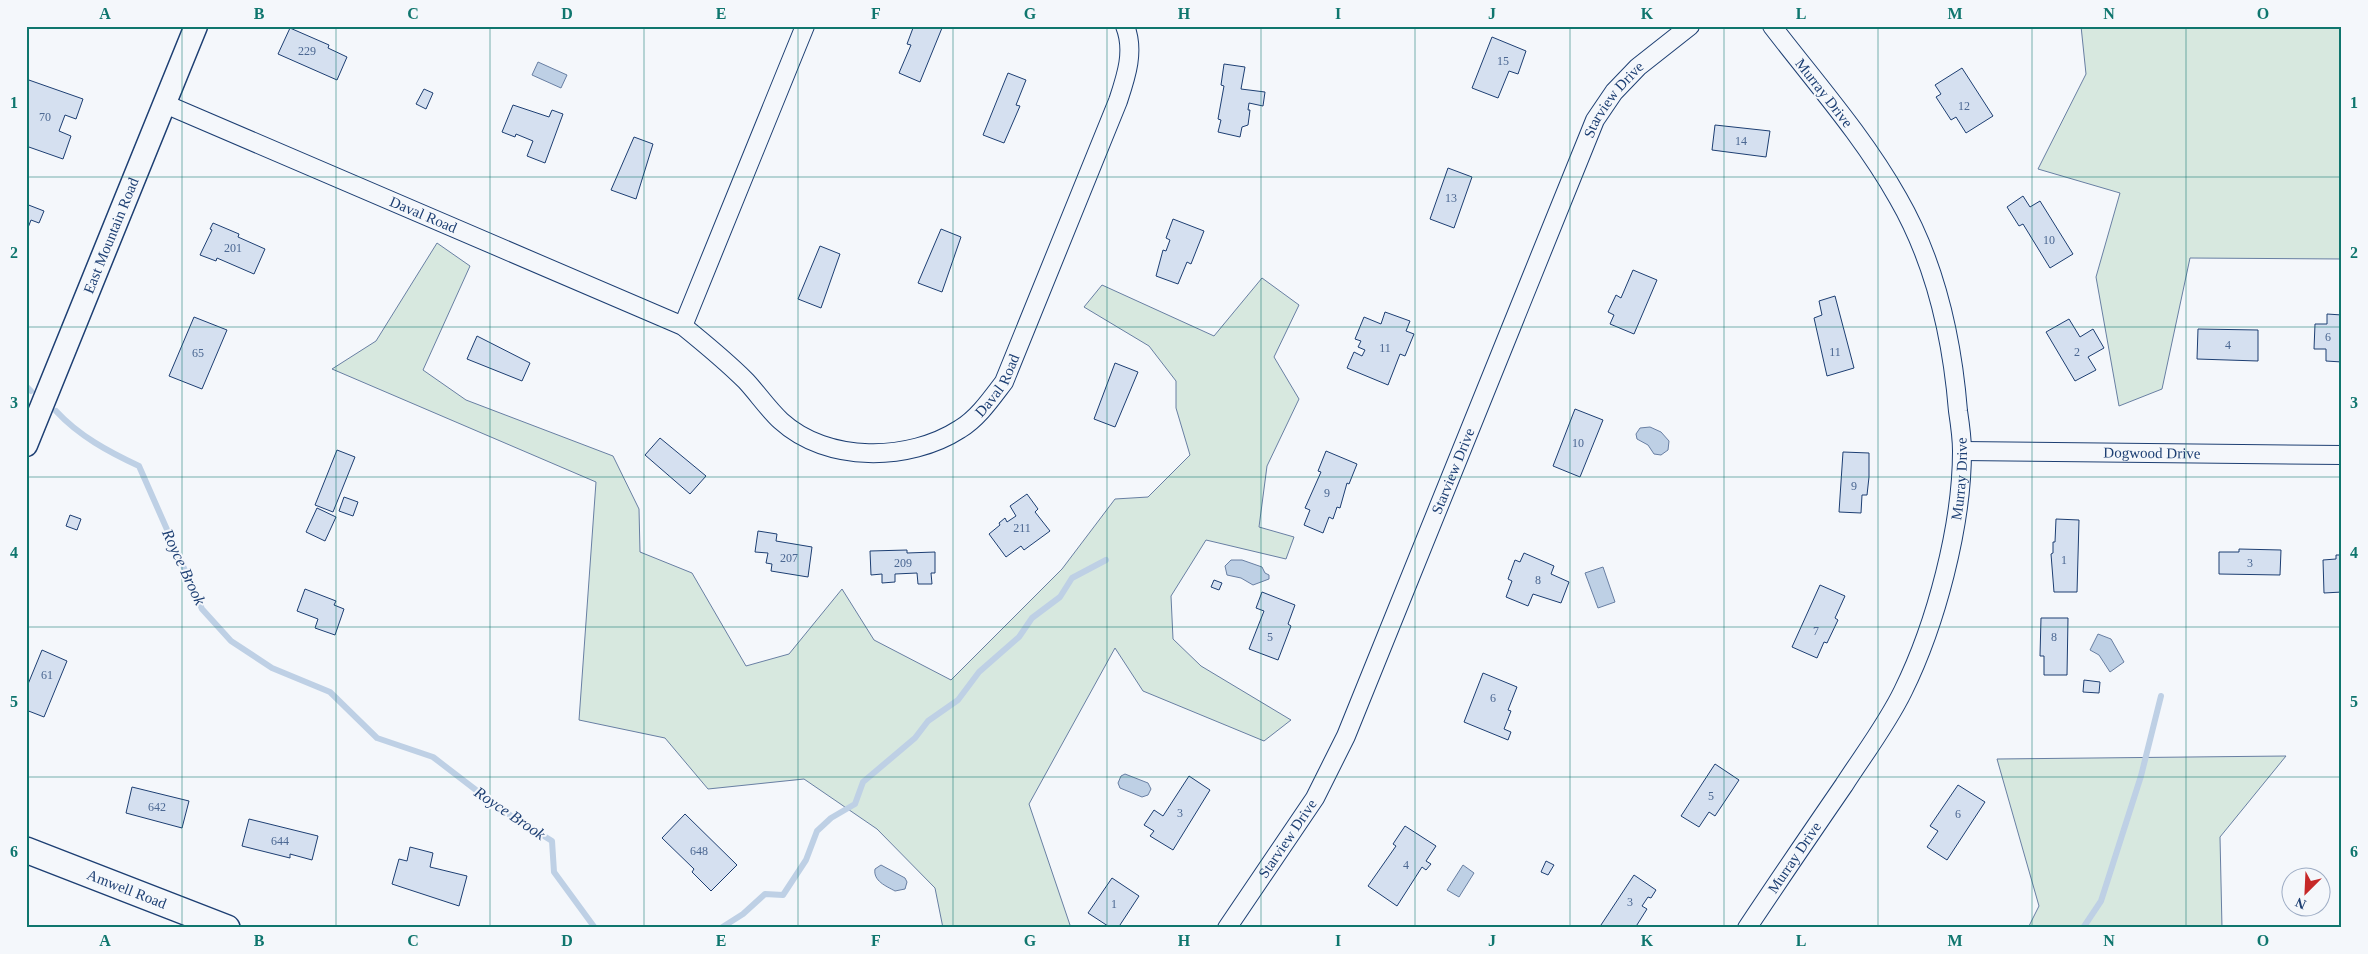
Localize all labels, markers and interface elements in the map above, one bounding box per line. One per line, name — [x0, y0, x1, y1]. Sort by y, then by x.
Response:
text: A — [99, 5, 111, 22]
text: B — [254, 5, 265, 22]
text: C — [407, 5, 419, 22]
text: D — [561, 5, 573, 22]
text: E — [716, 5, 726, 22]
text: F — [871, 5, 881, 22]
text: G — [1024, 5, 1037, 22]
text: H — [1178, 5, 1191, 22]
text: I — [1335, 5, 1341, 22]
text: J — [1488, 5, 1496, 22]
text: K — [1641, 5, 1654, 22]
text: L — [1796, 5, 1806, 22]
text: M — [1947, 5, 1963, 22]
text: N — [2103, 5, 2115, 22]
text: O — [2257, 5, 2269, 22]
house number: 229 — [298, 44, 316, 58]
house number: 15 — [1497, 54, 1509, 68]
street label: Murray Drive — [1792, 55, 1856, 131]
street label: Starview Drive — [1581, 58, 1647, 140]
text: 1 — [10, 94, 18, 111]
text: 1 — [2350, 94, 2358, 111]
house number: 12 — [1958, 99, 1970, 113]
house number: 70 — [39, 110, 51, 124]
house number: 14 — [1735, 134, 1747, 148]
street label: East Mountain Road — [80, 175, 142, 296]
house number: 13 — [1445, 191, 1457, 205]
street label: Daval Road — [387, 193, 460, 236]
house number: 10 — [2043, 233, 2055, 247]
house number: 201 — [224, 241, 242, 255]
text: 2 — [10, 244, 18, 261]
text: 2 — [2350, 244, 2358, 261]
house number: 6 — [2325, 330, 2331, 344]
house number: 4 — [2225, 338, 2231, 352]
house number: 11 — [1379, 341, 1391, 355]
house number: 11 — [1829, 345, 1841, 359]
house number: 2 — [2074, 345, 2080, 359]
house number: 65 — [192, 346, 204, 360]
street label: Daval Road — [972, 351, 1023, 420]
text: 3 — [10, 394, 18, 411]
text: 3 — [2350, 394, 2358, 411]
street label: Starview Drive — [1429, 425, 1478, 516]
house number: 10 — [1572, 436, 1584, 450]
street label: Murray Drive — [1948, 437, 1970, 521]
street label: Dogwood Drive — [2103, 444, 2201, 462]
house number: 9 — [1851, 479, 1857, 493]
house number: 9 — [1324, 486, 1330, 500]
house number: 211 — [1013, 521, 1031, 535]
water label: Royce Brook — [158, 526, 209, 609]
text: 4 — [10, 544, 18, 561]
text: 4 — [2350, 544, 2358, 561]
house number: 207 — [780, 551, 798, 565]
house number: 1 — [2061, 553, 2067, 567]
house number: 209 — [894, 556, 912, 570]
house number: 3 — [2247, 556, 2253, 570]
house number: 8 — [1535, 573, 1541, 587]
house number: 7 — [1813, 624, 1819, 638]
house number: 5 — [1267, 630, 1273, 644]
house number: 8 — [2051, 630, 2057, 644]
house number: 61 — [41, 668, 53, 682]
house number: 6 — [1490, 691, 1496, 705]
text: 5 — [10, 693, 18, 710]
text: 5 — [2350, 693, 2358, 710]
water label: Royce Brook — [470, 783, 549, 844]
house number: 5 — [1708, 789, 1714, 803]
street label: Starview Drive — [1255, 796, 1320, 881]
house number: 642 — [148, 800, 166, 814]
house number: 3 — [1177, 806, 1183, 820]
house number: 6 — [1955, 807, 1961, 821]
street label: Murray Drive — [1765, 819, 1825, 896]
house number: 644 — [271, 834, 289, 848]
text: 6 — [10, 843, 18, 860]
text: 6 — [2350, 843, 2358, 860]
house number: 648 — [690, 844, 708, 858]
house number: 4 — [1403, 858, 1409, 872]
street label: Amwell Road — [85, 866, 169, 912]
north arrow — [2280, 866, 2330, 916]
house number: 3 — [1627, 895, 1633, 909]
text: N — [2293, 895, 2309, 912]
house number: 1 — [1111, 897, 1117, 911]
text: A — [99, 932, 111, 949]
text: B — [254, 932, 265, 949]
text: C — [407, 932, 419, 949]
text: D — [561, 932, 573, 949]
text: E — [716, 932, 726, 949]
text: F — [871, 932, 881, 949]
text: G — [1024, 932, 1037, 949]
text: H — [1178, 932, 1191, 949]
text: I — [1335, 932, 1341, 949]
text: J — [1488, 932, 1496, 949]
text: K — [1641, 932, 1654, 949]
text: L — [1796, 932, 1806, 949]
text: M — [1947, 932, 1963, 949]
text: N — [2103, 932, 2115, 949]
text: O — [2257, 932, 2269, 949]

